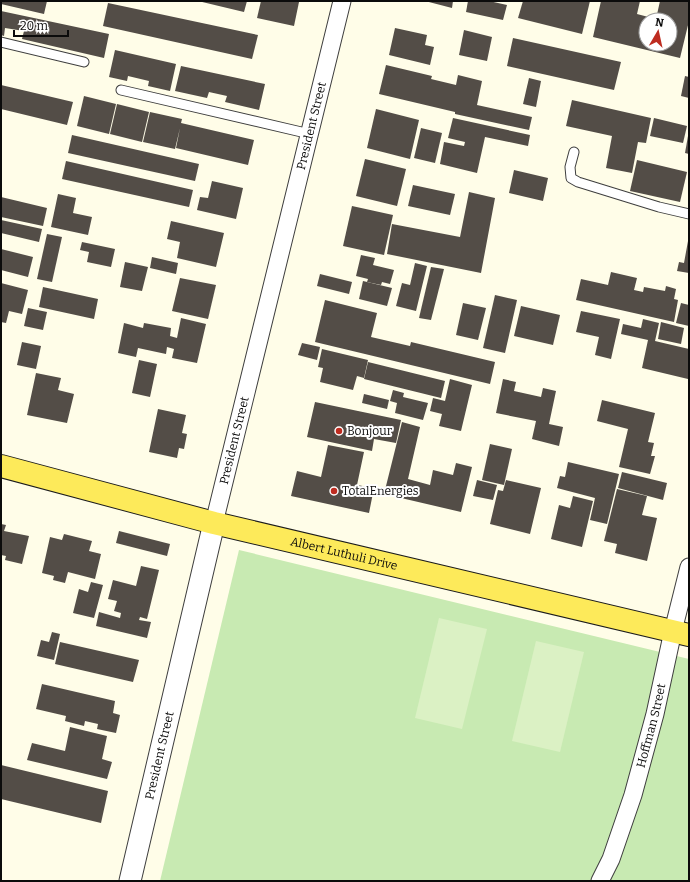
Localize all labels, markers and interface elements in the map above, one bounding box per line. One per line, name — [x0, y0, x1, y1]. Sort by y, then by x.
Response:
scale bar — [14, 12, 68, 38]
north arrow — [638, 12, 678, 52]
text: N — [654, 16, 665, 30]
text: 20 m — [20, 19, 49, 33]
street label: President Street — [294, 80, 329, 171]
street label: President Street — [217, 394, 252, 486]
place label: Bonjour — [347, 424, 393, 438]
marker: Bonjour — [334, 426, 344, 436]
place label: TotalEnergies — [342, 484, 419, 498]
marker: TotalEnergies — [329, 486, 339, 496]
street label: Albert Luthuli Drive — [289, 534, 399, 573]
street label: Hoffman Street — [634, 682, 669, 769]
street label: President Street — [142, 709, 177, 801]

